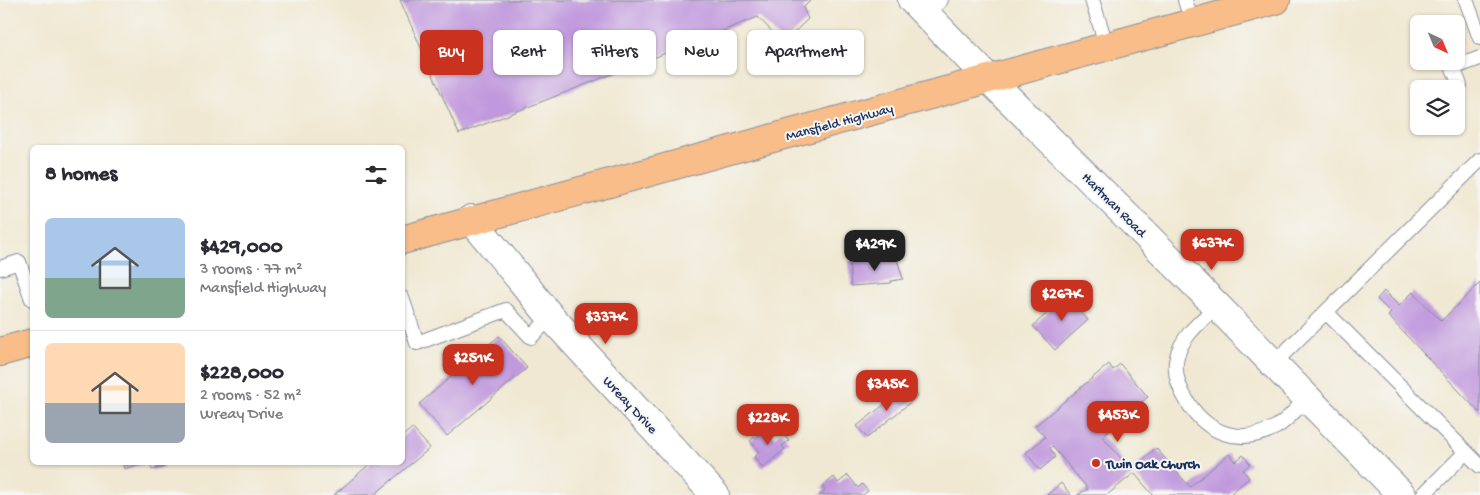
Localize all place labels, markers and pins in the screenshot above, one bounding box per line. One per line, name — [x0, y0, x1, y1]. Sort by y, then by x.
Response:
pin: $637K — [1177, 228, 1247, 271]
pin: $429K — [840, 230, 910, 272]
pin: $267K — [1027, 280, 1097, 322]
pin: $337K — [571, 302, 641, 345]
pin: $251K — [438, 344, 508, 386]
pin: $345K — [852, 370, 922, 412]
pin: $453K — [1083, 400, 1153, 443]
pin: $228K — [733, 404, 803, 446]
marker: Twin Oak Church — [1090, 457, 1102, 469]
place label: Twin Oak Church — [1105, 457, 1200, 474]

